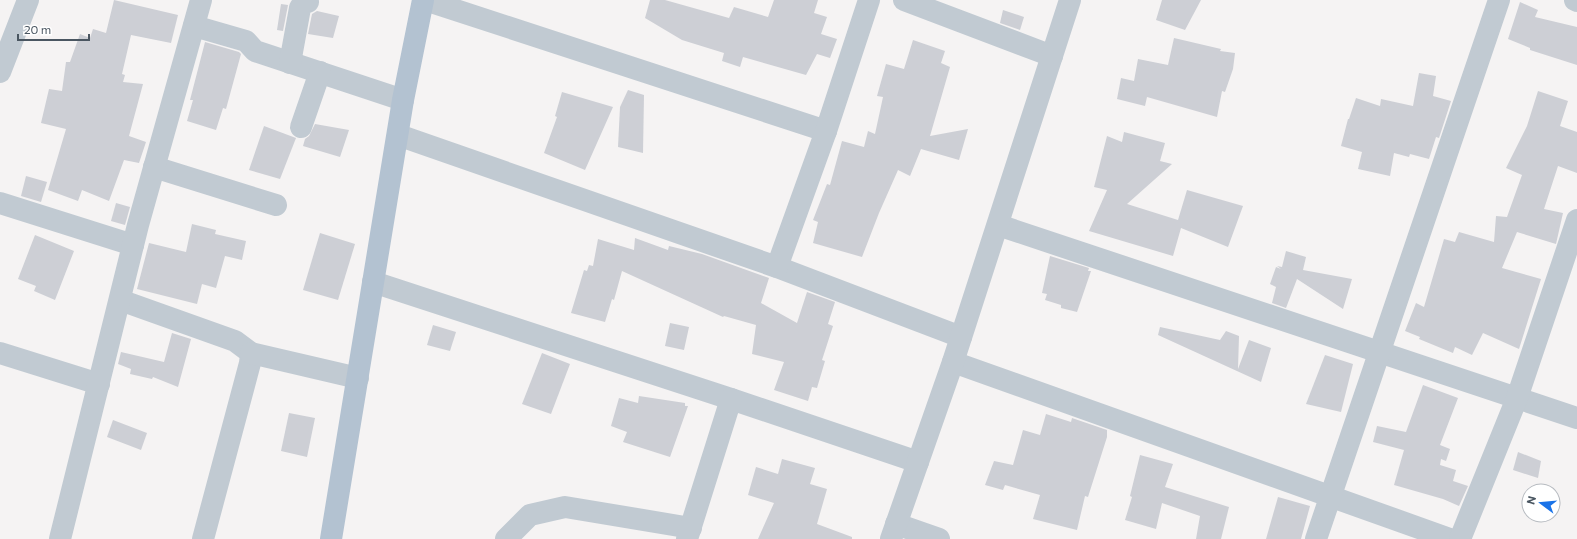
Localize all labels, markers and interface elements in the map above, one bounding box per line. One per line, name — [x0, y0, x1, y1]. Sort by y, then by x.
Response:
scale bar — [18, 16, 89, 42]
text: 20 m — [24, 22, 51, 36]
north arrow — [1521, 483, 1561, 523]
text: N — [1524, 494, 1538, 506]

